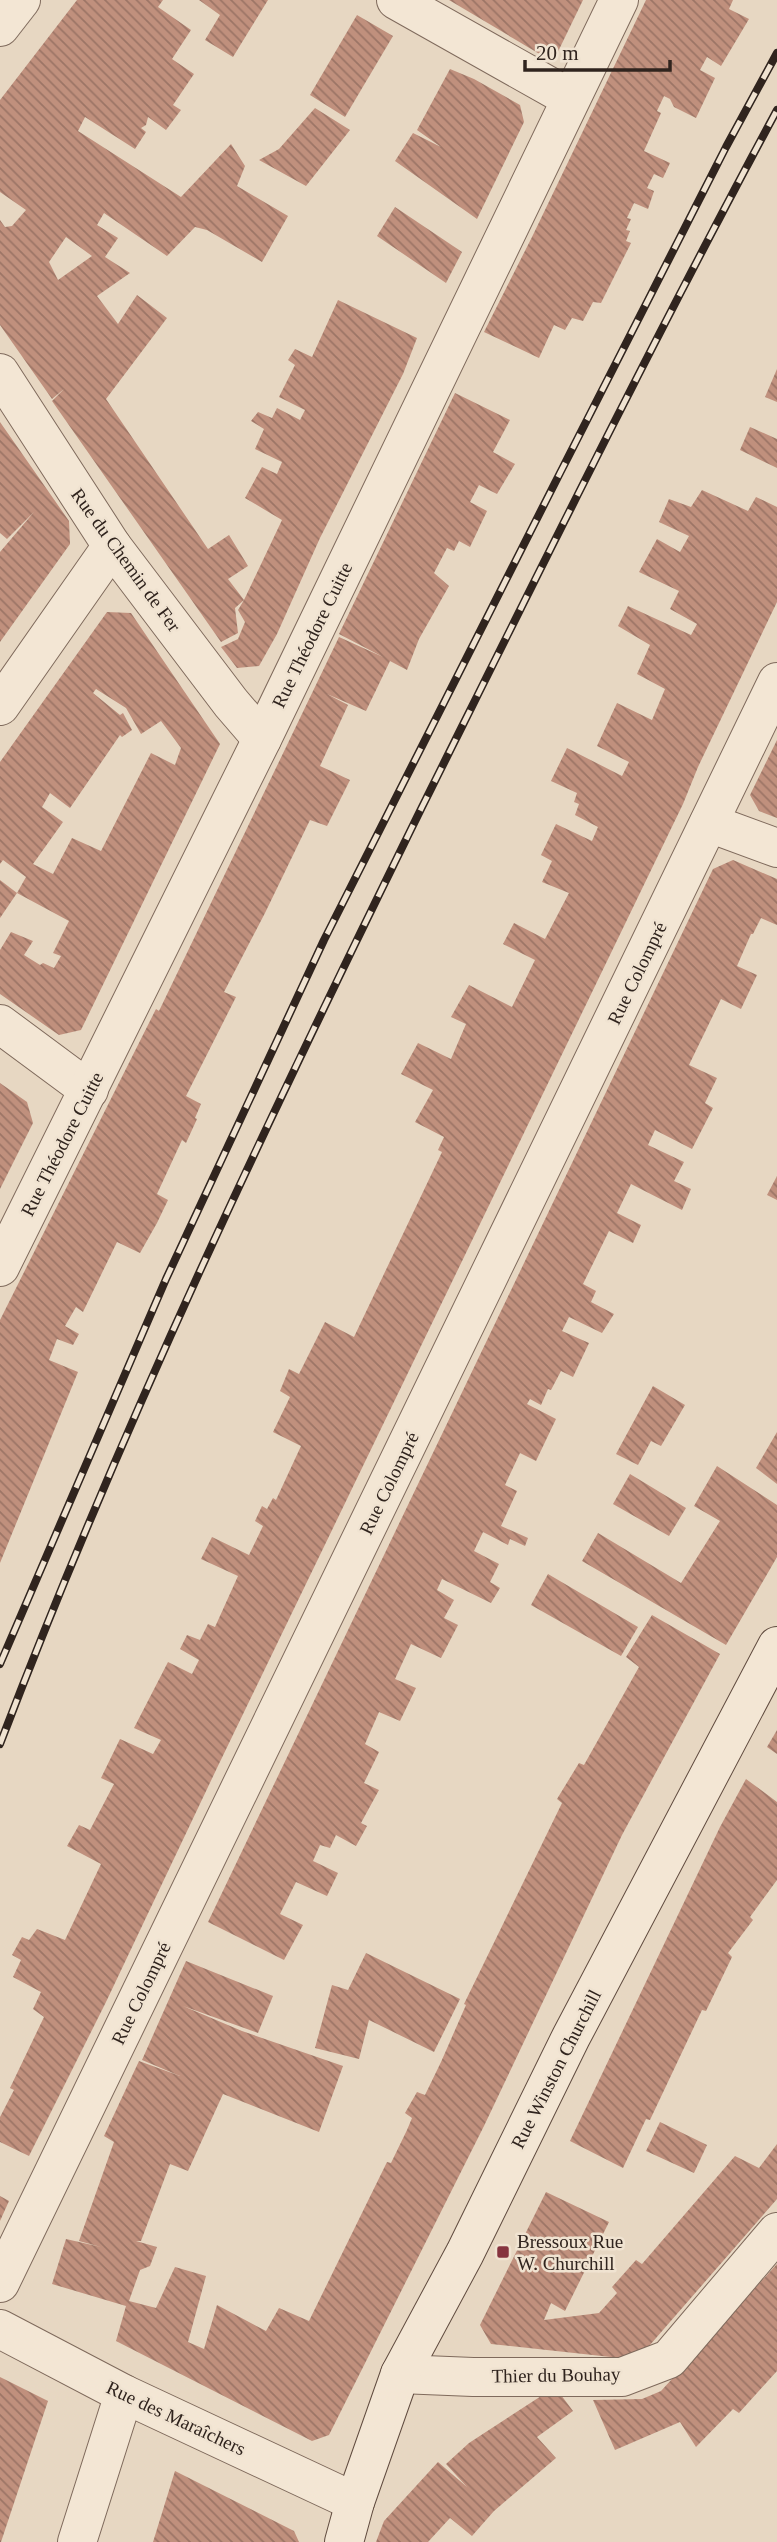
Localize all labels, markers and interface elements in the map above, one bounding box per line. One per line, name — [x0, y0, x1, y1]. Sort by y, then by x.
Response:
scale bar — [525, 28, 670, 72]
text: 20 m — [536, 41, 579, 65]
street label: Rue du Chemin de Fer — [67, 484, 185, 636]
street label: Rue Théodore Cuitte — [268, 559, 356, 711]
street label: Rue Colompré — [603, 918, 671, 1028]
street label: Rue Théodore Cuitte — [17, 1068, 107, 1220]
street label: Rue Colompré — [355, 1428, 423, 1538]
street label: Rue Colompré — [107, 1938, 175, 2048]
street label: Rue Winston Churchill — [507, 1986, 605, 2152]
place label: Bressoux Rue W. Churchill — [517, 2231, 623, 2274]
marker: Bressoux Rue W. Churchill — [495, 2244, 511, 2260]
street label: Thier du Bouhay — [491, 2363, 621, 2387]
street label: Rue des Maraîchers — [103, 2377, 249, 2459]

